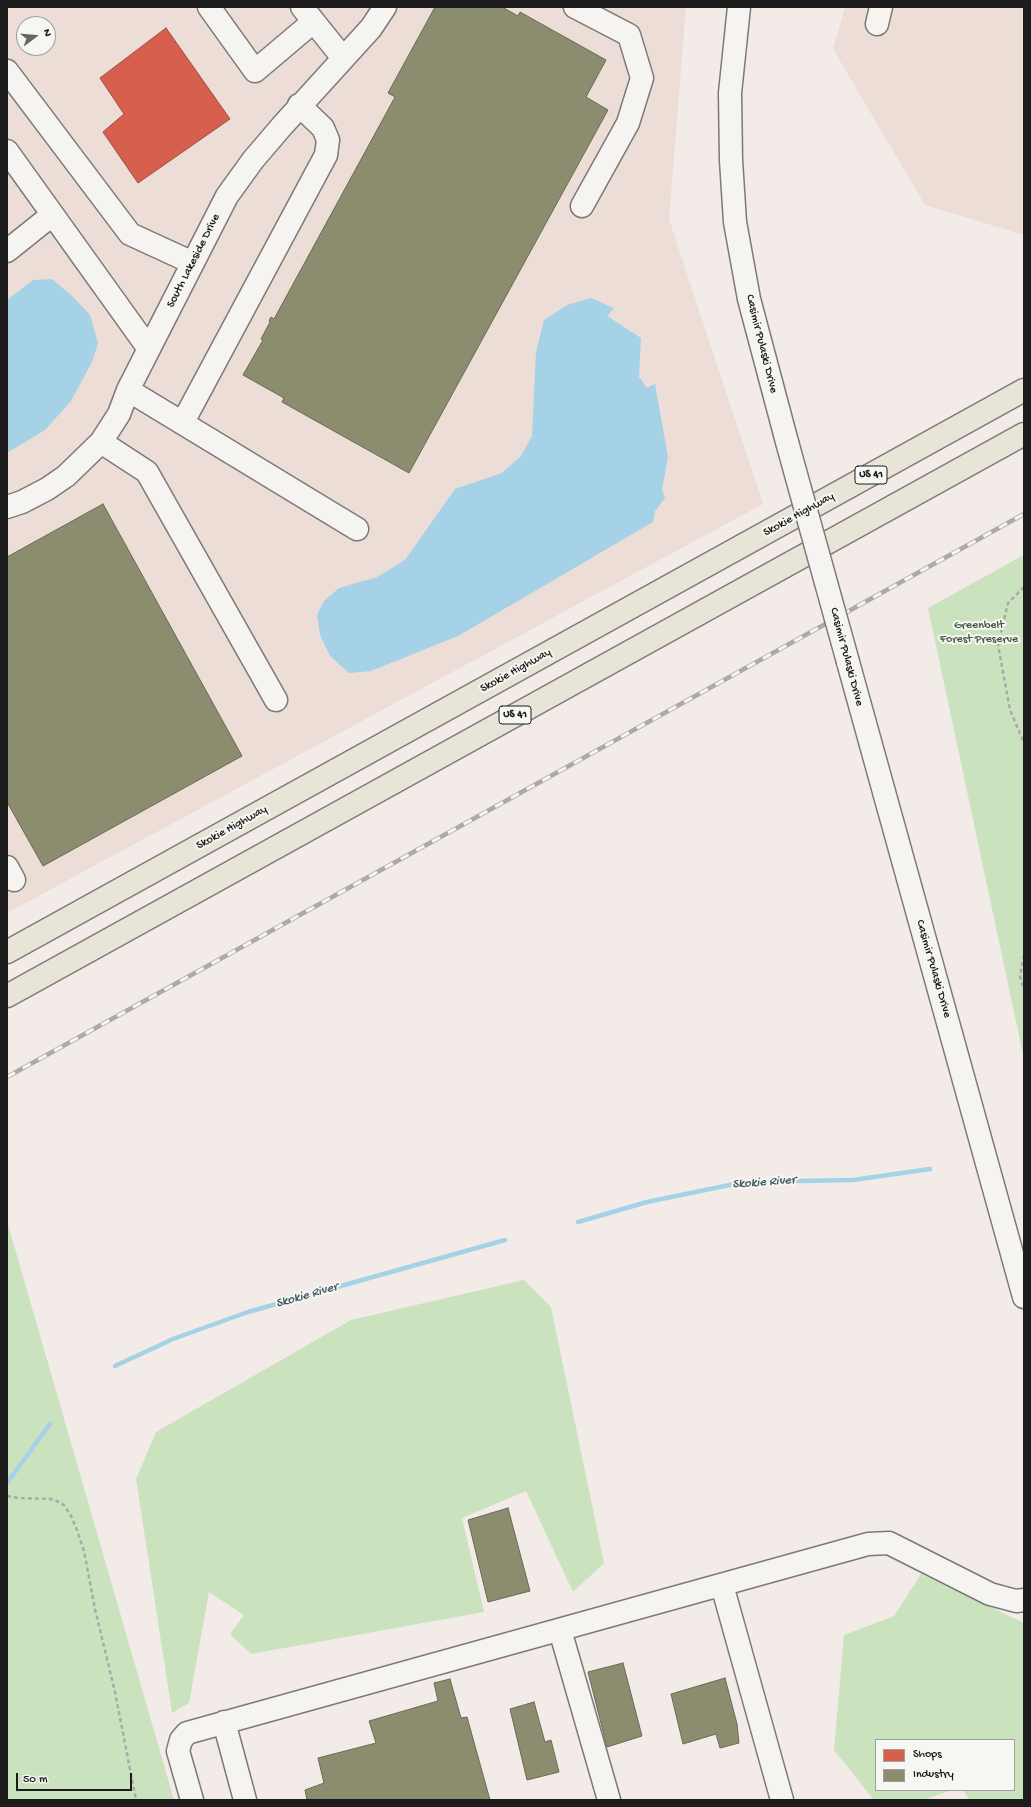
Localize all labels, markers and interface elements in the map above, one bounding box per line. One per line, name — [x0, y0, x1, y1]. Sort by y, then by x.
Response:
north arrow — [16, 16, 56, 56]
text: N — [40, 28, 53, 38]
street label: South Lakeside Drive — [164, 212, 224, 310]
street label: Casimir Pulaski Drive — [742, 293, 780, 395]
road number: US 41 — [855, 466, 887, 484]
street label: Skokie Highway — [761, 490, 837, 540]
street label: Casimir Pulaski Drive — [826, 606, 866, 708]
park label: Greenbelt Forest Preserve — [940, 619, 1018, 647]
street label: Skokie Highway — [478, 646, 554, 696]
road number: US 41 — [499, 706, 531, 724]
street label: Skokie Highway — [194, 803, 270, 853]
street label: Casimir Pulaski Drive — [912, 918, 954, 1020]
water label: Skokie River — [732, 1173, 796, 1193]
water label: Skokie River — [274, 1280, 340, 1312]
legend — [875, 1739, 1015, 1791]
text: Shops — [913, 1748, 942, 1762]
scale bar — [18, 1765, 134, 1791]
text: Industry — [913, 1768, 954, 1782]
text: 50 m — [23, 1773, 48, 1787]

